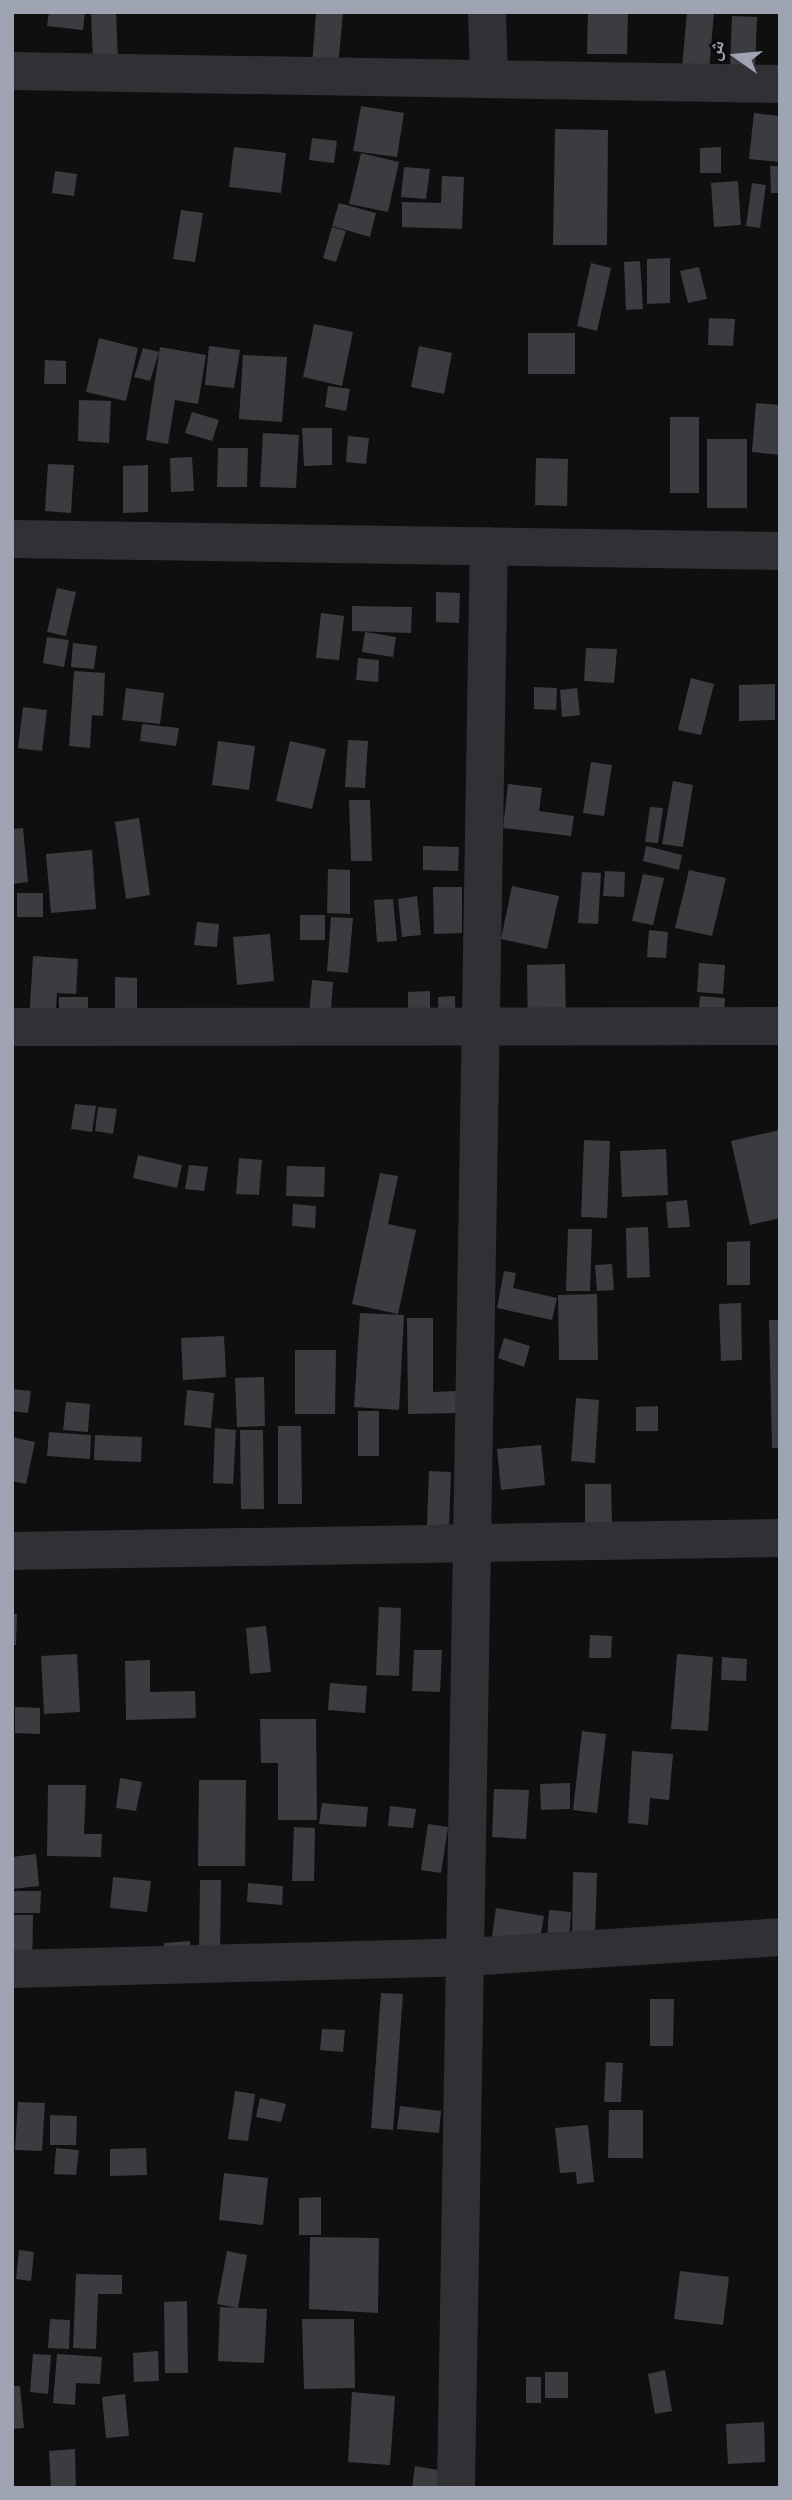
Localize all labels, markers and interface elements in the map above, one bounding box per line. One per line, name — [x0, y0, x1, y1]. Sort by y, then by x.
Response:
north arrow — [701, 21, 771, 91]
text: ش — [702, 38, 729, 63]

